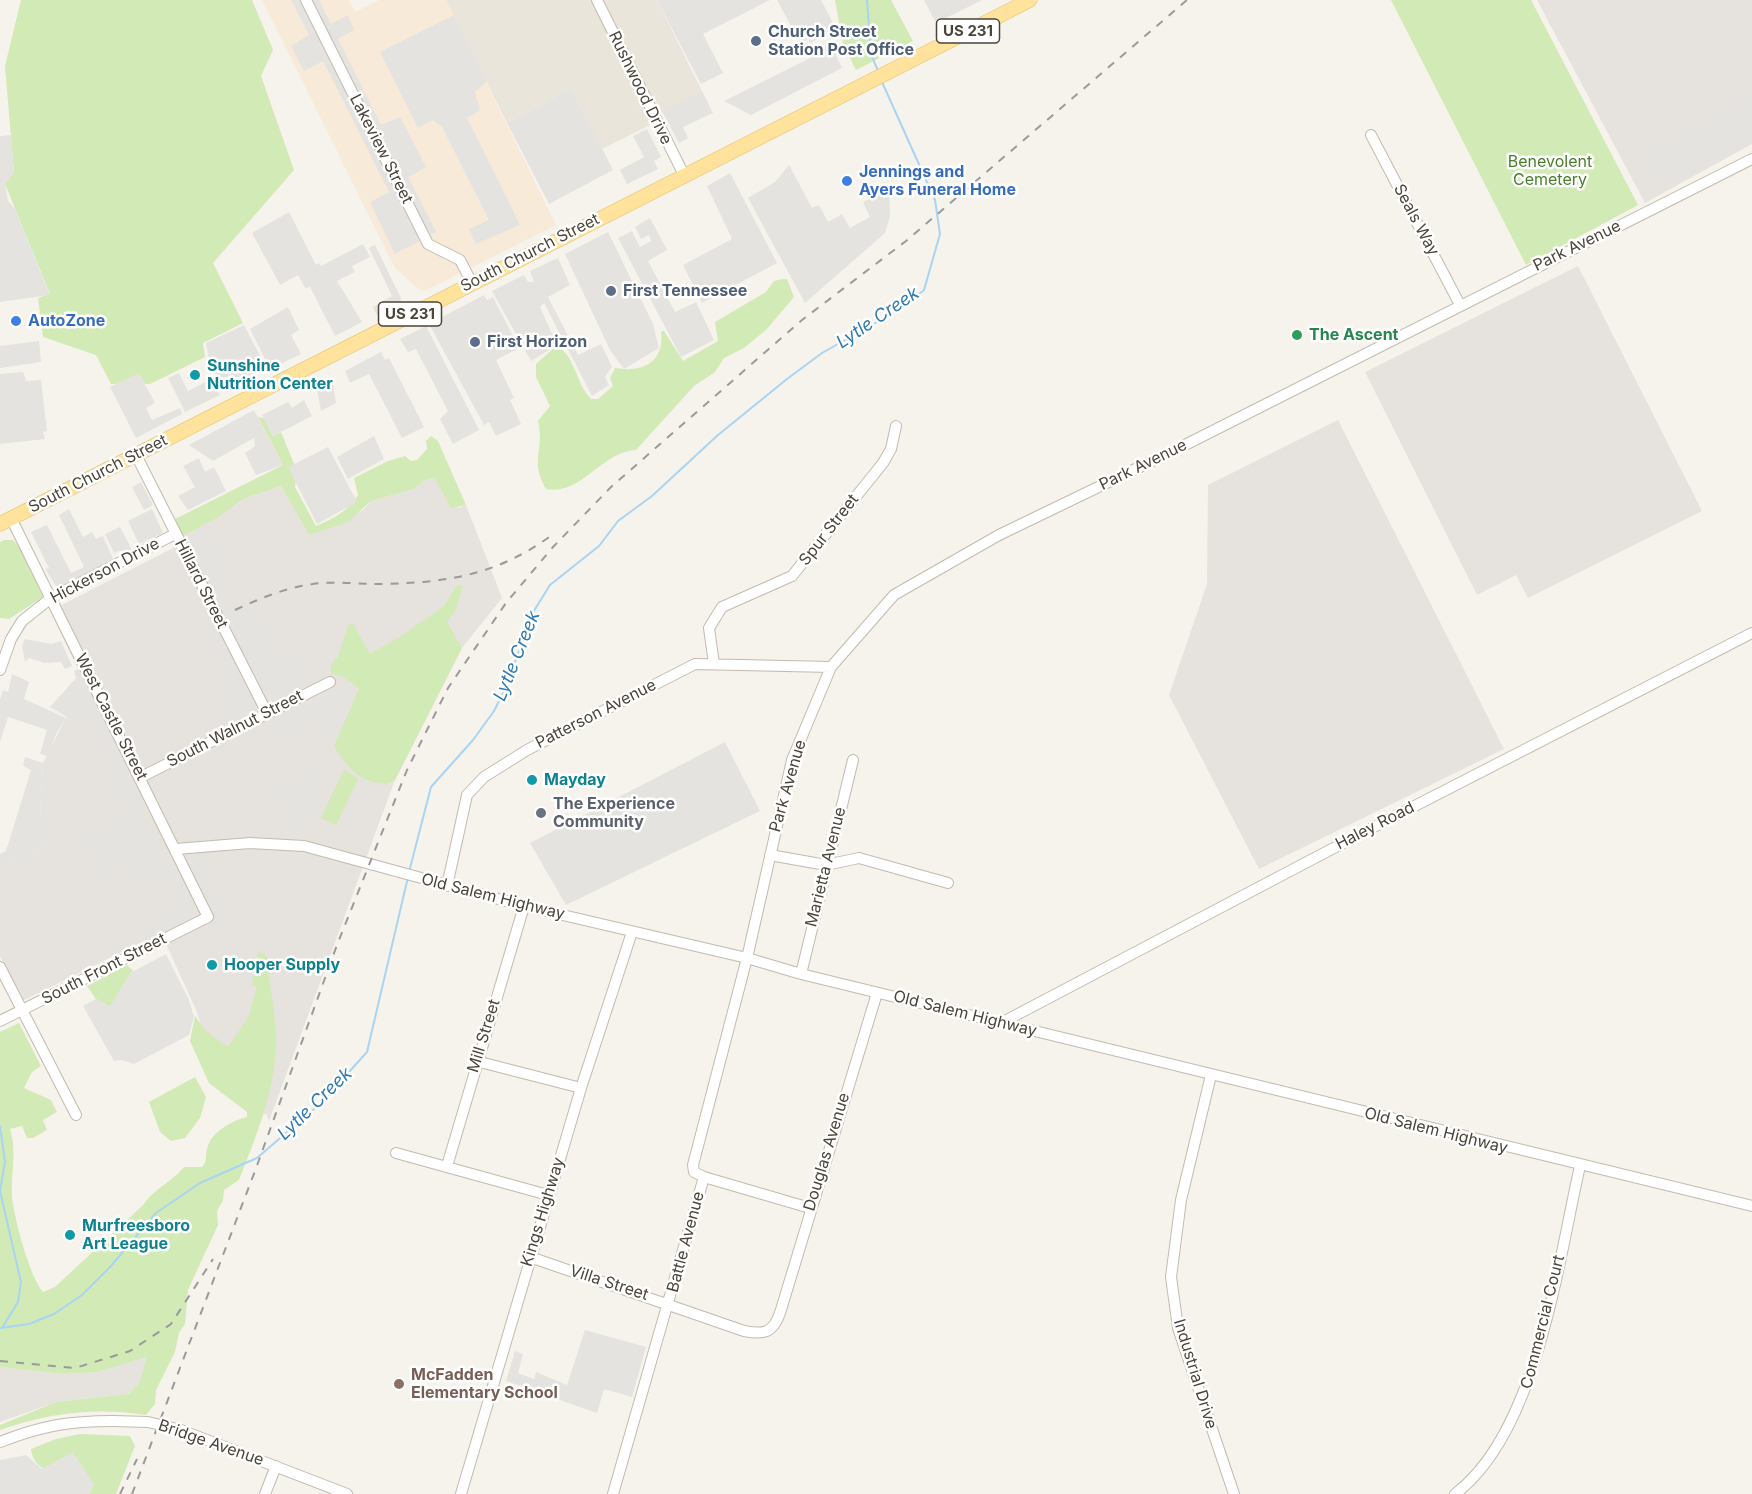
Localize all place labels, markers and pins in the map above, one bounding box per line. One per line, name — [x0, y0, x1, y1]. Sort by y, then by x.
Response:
place label: Church Street Station Post Office — [768, 22, 914, 60]
marker: Church Street Station Post Office — [749, 34, 763, 48]
place label: Jennings and Ayers Funeral Home — [859, 162, 1016, 200]
marker: Jennings and Ayers Funeral Home — [840, 174, 854, 188]
place label: First Tennessee — [623, 281, 747, 301]
marker: First Tennessee — [604, 284, 618, 298]
place label: AutoZone — [28, 311, 105, 331]
marker: AutoZone — [9, 314, 23, 328]
place label: The Ascent — [1309, 325, 1398, 345]
marker: The Ascent — [1290, 328, 1304, 342]
place label: First Horizon — [487, 332, 587, 352]
marker: First Horizon — [468, 335, 482, 349]
place label: Sunshine Nutrition Center — [207, 356, 333, 394]
marker: Sunshine Nutrition Center — [188, 368, 202, 382]
place label: Mayday — [544, 770, 606, 790]
marker: Mayday — [525, 773, 539, 787]
place label: The Experience Community — [553, 794, 675, 832]
marker: The Experience Community — [534, 806, 548, 820]
place label: Hooper Supply — [224, 955, 340, 975]
marker: Hooper Supply — [205, 958, 219, 972]
place label: Murfreesboro Art League — [82, 1216, 190, 1254]
marker: Murfreesboro Art League — [63, 1228, 77, 1242]
place label: McFadden Elementary School — [411, 1365, 558, 1403]
marker: McFadden Elementary School — [392, 1377, 406, 1391]

